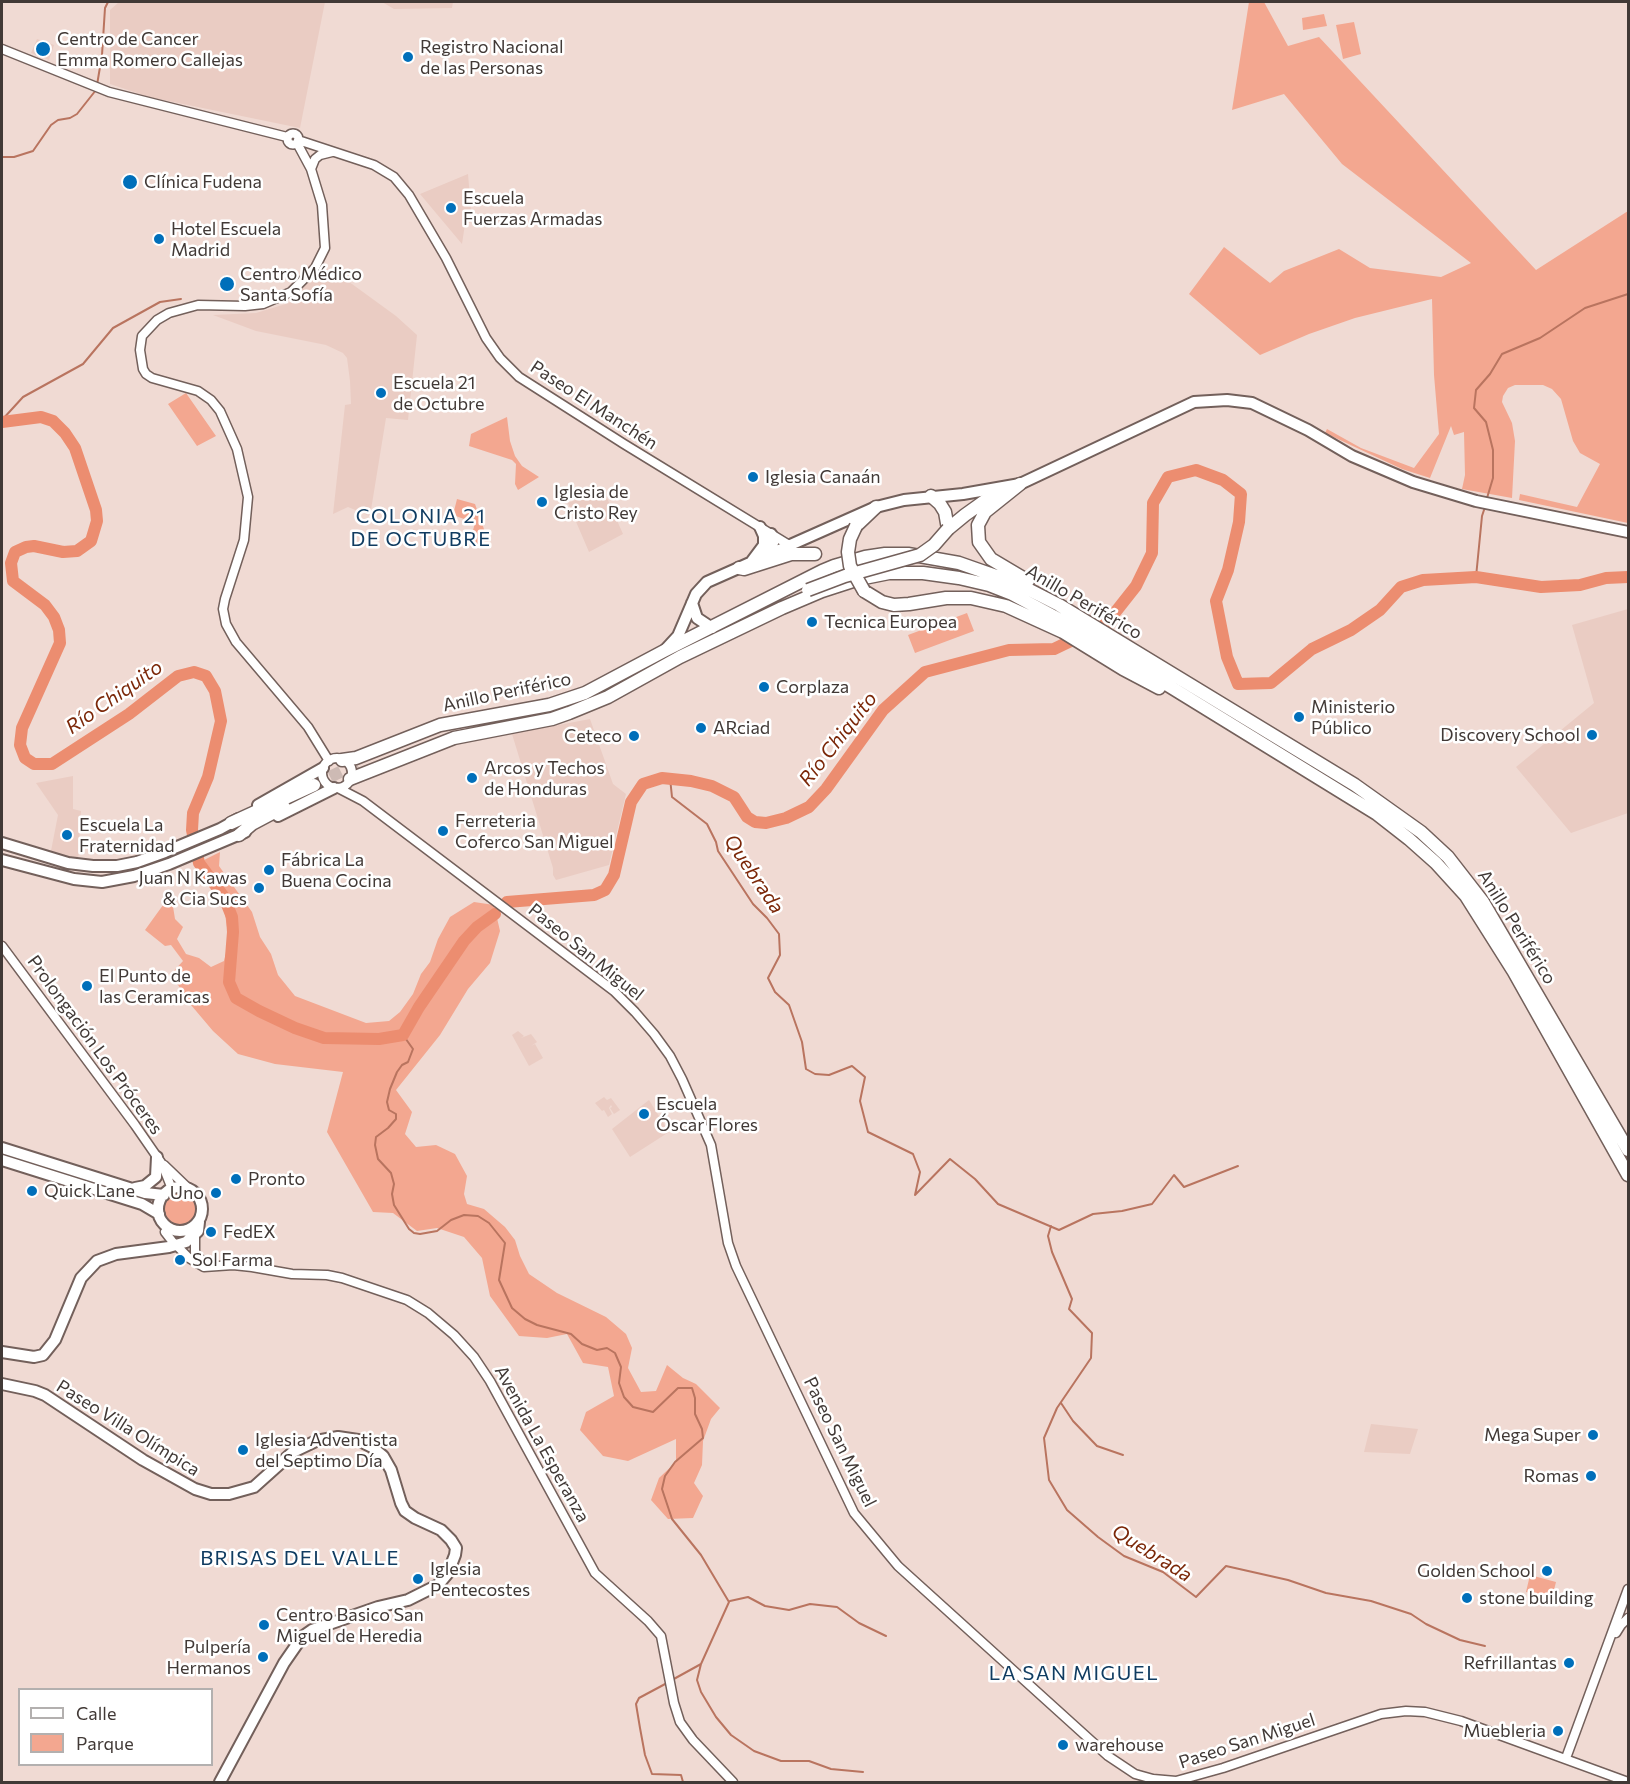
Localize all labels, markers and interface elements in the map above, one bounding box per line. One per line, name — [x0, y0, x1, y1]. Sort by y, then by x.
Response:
place label: Centro de Cancer Emma Romero Callejas — [57, 28, 243, 70]
place label: Registro Nacional de las Personas — [420, 36, 564, 78]
marker: Centro de Cancer Emma Romero Callejas — [34, 40, 52, 58]
marker: Registro Nacional de las Personas — [401, 50, 415, 64]
place label: Clínica Fudena — [144, 171, 262, 193]
marker: Clínica Fudena — [121, 173, 139, 191]
place label: Escuela Fuerzas Armadas — [463, 187, 603, 230]
marker: Escuela Fuerzas Armadas — [444, 201, 458, 215]
place label: Hotel Escuela Madrid — [171, 218, 281, 260]
marker: Hotel Escuela Madrid — [152, 232, 166, 246]
place label: Centro Médico Santa Sofía — [240, 263, 362, 306]
marker: Centro Médico Santa Sofía — [218, 275, 236, 293]
street label: Paseo El Manchén — [526, 356, 662, 454]
place label: Escuela 21 de Octubre — [393, 372, 484, 415]
marker: Escuela 21 de Octubre — [374, 386, 388, 400]
place label: Iglesia Canaán — [765, 466, 881, 488]
marker: Iglesia Canaán — [746, 470, 760, 484]
place label: Iglesia de Cristo Rey — [554, 481, 638, 524]
marker: Iglesia de Cristo Rey — [535, 495, 549, 509]
district label: COLONIA 21 DE OCTUBRE — [350, 504, 492, 551]
street label: Anillo Periférico — [1022, 560, 1146, 644]
place label: Tecnica Europea — [824, 611, 957, 633]
marker: Tecnica Europea — [805, 615, 819, 629]
water label: Río Chiquito — [61, 655, 167, 739]
street label: Anillo Periférico — [441, 668, 573, 716]
place label: Corplaza — [776, 676, 849, 698]
marker: Corplaza — [757, 680, 771, 694]
water label: Río Chiquito — [794, 687, 882, 791]
place label: Ministerio Público — [1311, 696, 1395, 738]
marker: Ministerio Público — [1292, 710, 1306, 724]
place label: ARciad — [713, 717, 770, 739]
marker: ARciad — [694, 721, 708, 735]
place label: Discovery School — [1440, 724, 1580, 746]
place label: Ceteco — [564, 725, 622, 747]
marker: Discovery School — [1585, 728, 1599, 742]
marker: Ceteco — [627, 729, 641, 743]
place label: Arcos y Techos de Honduras — [484, 757, 605, 800]
marker: Arcos y Techos de Honduras — [465, 771, 479, 785]
place label: Ferreteria Coferco San Miguel — [455, 810, 614, 852]
place label: Escuela La Fraternidad — [79, 814, 175, 856]
marker: Ferreteria Coferco San Miguel — [436, 824, 450, 838]
marker: Escuela La Fraternidad — [60, 828, 74, 842]
water label: Quebrada — [719, 830, 789, 918]
place label: Fábrica La Buena Cocina — [281, 849, 392, 892]
marker: Fábrica La Buena Cocina — [262, 863, 276, 877]
street label: Anillo Periférico — [1473, 866, 1561, 988]
place label: Juan N Kawas & Cia Sucs — [138, 867, 247, 910]
marker: Juan N Kawas & Cia Sucs — [252, 881, 266, 895]
street label: Paseo San Miguel — [524, 899, 648, 1005]
street label: Prolongación Los Próceres — [23, 951, 167, 1139]
place label: El Punto de las Ceramicas — [99, 965, 210, 1008]
marker: El Punto de las Ceramicas — [80, 979, 94, 993]
place label: Escuela Óscar Flores — [656, 1093, 758, 1136]
marker: Escuela Óscar Flores — [637, 1107, 651, 1121]
place label: Pronto — [248, 1168, 305, 1190]
marker: Pronto — [229, 1172, 243, 1186]
place label: Quick Lane — [44, 1180, 135, 1202]
place label: Uno — [170, 1182, 204, 1204]
marker: Quick Lane — [25, 1184, 39, 1198]
marker: Uno — [209, 1186, 223, 1200]
place label: FedEX — [223, 1221, 276, 1243]
marker: FedEX — [204, 1225, 218, 1239]
place label: Sol Farma — [192, 1249, 273, 1271]
marker: Sol Farma — [173, 1253, 187, 1267]
street label: Avenida La Esperanza — [490, 1362, 594, 1526]
street label: Paseo San Miguel — [799, 1373, 881, 1511]
street label: Paseo Villa Olímpica — [52, 1375, 204, 1481]
place label: Mega Super — [1484, 1424, 1581, 1446]
marker: Mega Super — [1586, 1428, 1600, 1442]
place label: Iglesia Adventista del Septimo Día — [255, 1429, 398, 1472]
marker: Iglesia Adventista del Septimo Día — [236, 1443, 250, 1457]
place label: Romas — [1523, 1465, 1579, 1487]
marker: Romas — [1584, 1469, 1598, 1483]
water label: Quebrada — [1107, 1519, 1197, 1587]
district label: BRISAS DEL VALLE — [200, 1546, 400, 1570]
place label: Iglesia Pentecostes — [430, 1558, 530, 1600]
place label: Golden School — [1417, 1560, 1535, 1582]
marker: Golden School — [1540, 1564, 1554, 1578]
marker: Iglesia Pentecostes — [411, 1572, 425, 1586]
place label: stone building — [1479, 1587, 1593, 1609]
marker: stone building — [1460, 1591, 1474, 1605]
place label: Centro Basico San Miguel de Heredia — [276, 1604, 424, 1646]
marker: Centro Basico San Miguel de Heredia — [257, 1618, 271, 1632]
place label: Pulpería Hermanos — [167, 1636, 251, 1678]
marker: Pulpería Hermanos — [256, 1650, 270, 1664]
place label: Refrillantas — [1463, 1652, 1557, 1674]
marker: Refrillantas — [1562, 1656, 1576, 1670]
district label: LA SAN MIGUEL — [989, 1661, 1159, 1685]
legend — [18, 1688, 213, 1766]
text: Calle — [76, 1702, 116, 1724]
street label: Paseo San Miguel — [1176, 1709, 1318, 1773]
place label: Muebleria — [1463, 1720, 1546, 1742]
marker: Muebleria — [1551, 1724, 1565, 1738]
text: Parque — [76, 1732, 134, 1754]
place label: warehouse — [1075, 1734, 1164, 1756]
marker: warehouse — [1056, 1738, 1070, 1752]

